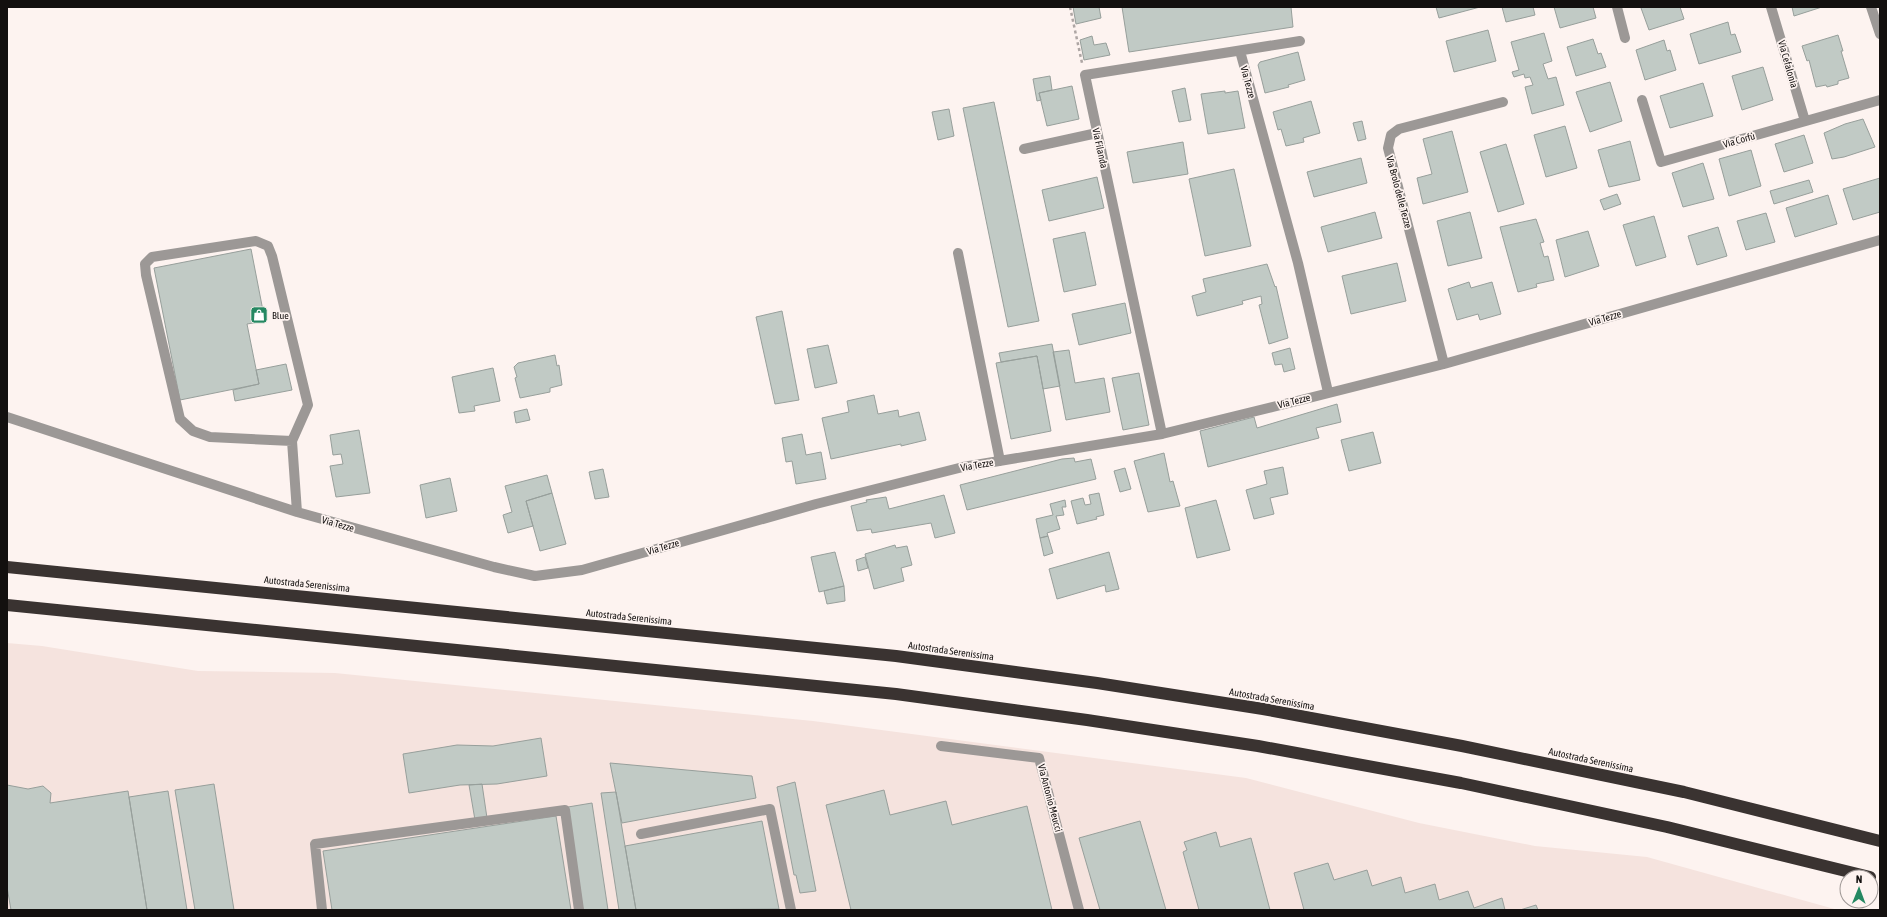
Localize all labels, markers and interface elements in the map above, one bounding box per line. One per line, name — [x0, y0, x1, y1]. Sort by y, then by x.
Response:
street label: Via Cefalonia — [1776, 39, 1800, 89]
street label: Via Tezze — [1238, 65, 1258, 100]
street label: Via Filanda — [1090, 127, 1110, 170]
street label: Via Corfù — [1722, 130, 1756, 150]
street label: Via Brolo delle Tezze — [1384, 155, 1414, 230]
shop icon: Blue — [249, 305, 269, 325]
street label: Via Tezze — [1588, 308, 1623, 328]
place label: Blue — [272, 310, 289, 321]
street label: Via Tezze — [1277, 392, 1312, 410]
street label: Via Tezze — [960, 457, 995, 473]
street label: Via Tezze — [321, 514, 356, 534]
street label: Via Tezze — [646, 537, 681, 557]
street label: Autostrada Serenissima — [263, 574, 351, 594]
street label: Autostrada Serenissima — [585, 607, 673, 627]
street label: Autostrada Serenissima — [907, 640, 995, 663]
street label: Autostrada Serenissima — [1229, 686, 1316, 712]
street label: Autostrada Serenissima — [1548, 746, 1635, 774]
street label: Via Antonio Meucci — [1036, 763, 1064, 833]
north arrow — [1839, 869, 1879, 909]
text: N — [1856, 873, 1863, 885]

